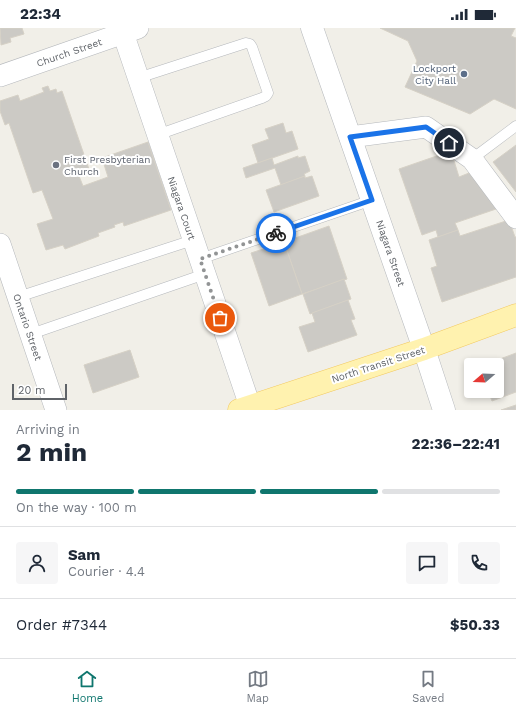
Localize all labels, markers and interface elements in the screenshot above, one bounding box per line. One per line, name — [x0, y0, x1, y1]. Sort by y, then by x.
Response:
text: 22:34 — [20, 5, 61, 23]
street label: Church Street — [35, 36, 104, 69]
place label: Lockport City Hall — [413, 63, 457, 86]
marker: Lockport City Hall — [459, 69, 469, 79]
pin — [432, 126, 466, 160]
icon: home — [438, 132, 460, 154]
place label: First Presbyterian Church — [64, 154, 150, 177]
marker: First Presbyterian Church — [51, 160, 61, 170]
street label: Niagara Court — [166, 175, 198, 242]
courier — [256, 213, 296, 253]
street label: Niagara Street — [374, 219, 407, 289]
icon: bike — [265, 222, 287, 244]
street label: Ontario Street — [11, 292, 44, 363]
pin — [203, 301, 237, 335]
icon: bag — [209, 307, 231, 329]
street label: North Transit Street — [330, 344, 427, 385]
north arrow — [464, 358, 504, 398]
map controls — [464, 358, 504, 398]
scale bar — [12, 382, 67, 401]
text: 20 m — [18, 384, 46, 397]
text: Arriving in — [16, 422, 80, 437]
text: 22:36–22:41 — [412, 435, 500, 453]
text: 2 min — [16, 437, 87, 467]
text: On the way · 100 m — [16, 500, 137, 515]
button: person — [16, 542, 58, 584]
button: chat — [406, 542, 448, 584]
button: phone — [458, 542, 500, 584]
text: Sam — [68, 546, 100, 564]
text: Courier · 4.4 — [68, 564, 145, 579]
text: Order #7344 — [16, 616, 107, 634]
text: $50.33 — [450, 616, 500, 634]
tab: Home — [72, 668, 103, 705]
tab: Map — [247, 668, 269, 705]
tab: Saved — [412, 668, 444, 705]

